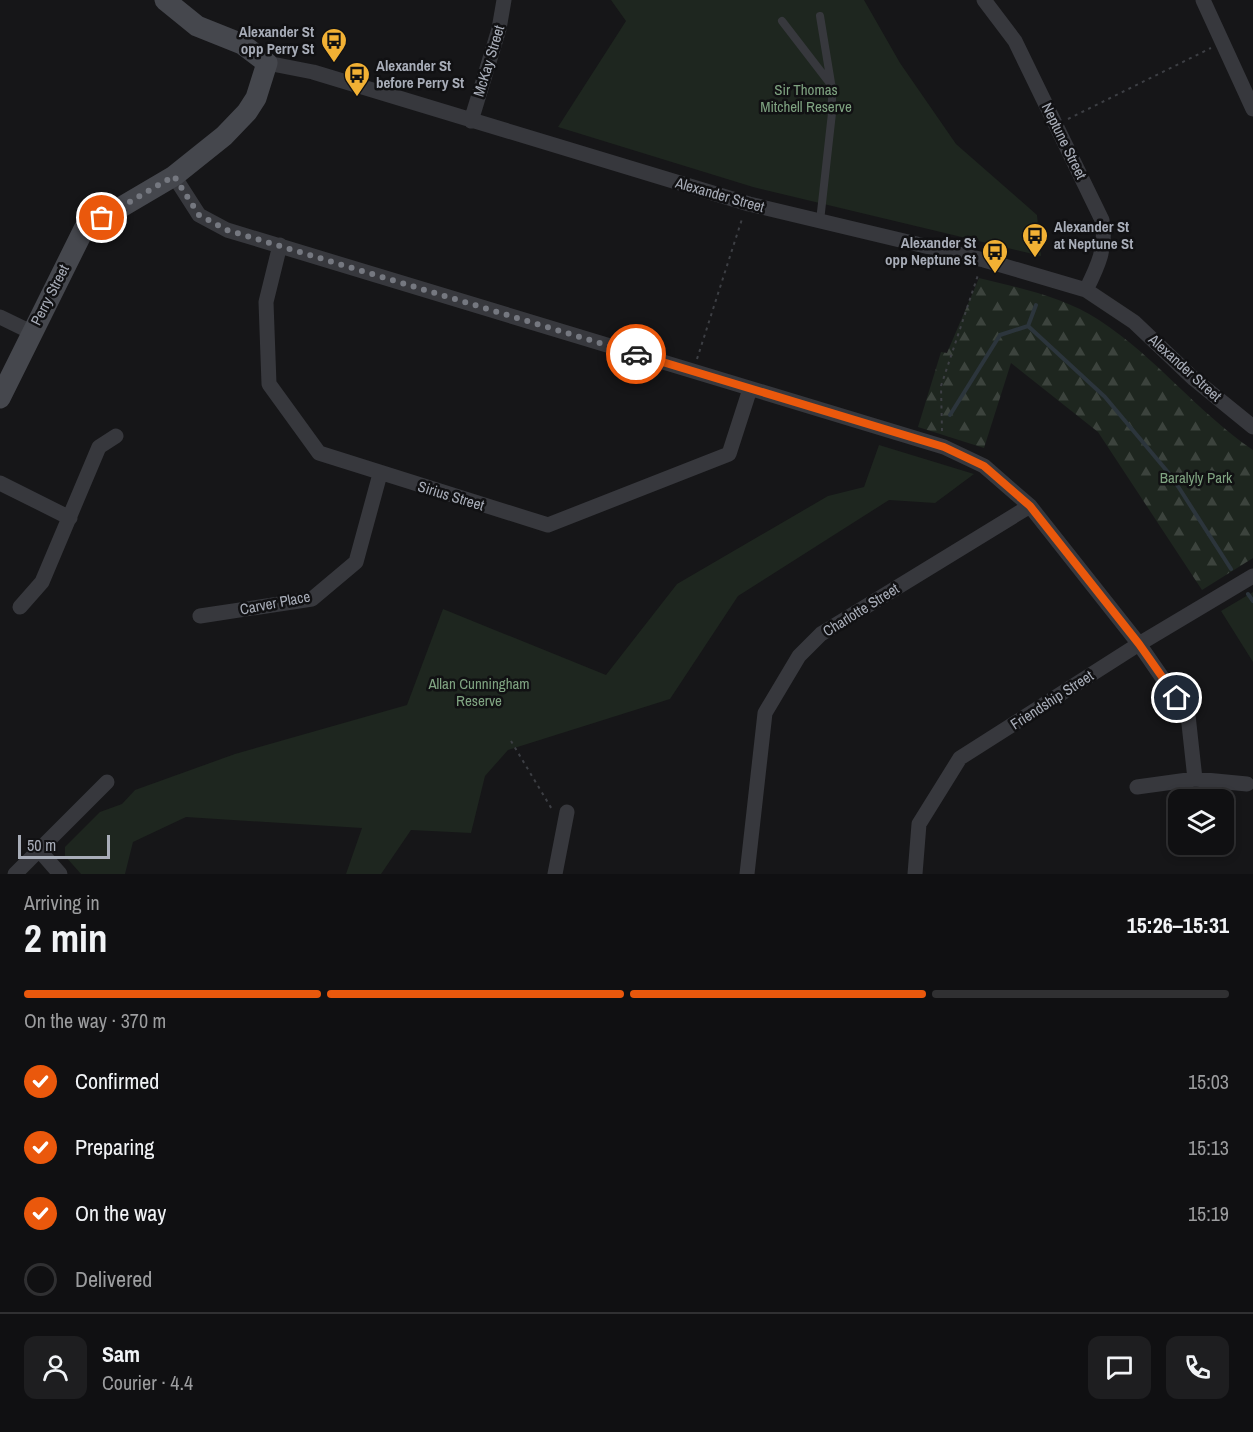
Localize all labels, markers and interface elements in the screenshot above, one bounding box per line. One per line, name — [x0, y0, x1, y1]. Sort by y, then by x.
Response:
place label: Alexander St opp Perry St — [239, 21, 314, 59]
street label: McKay Street — [468, 22, 510, 99]
bus stop icon: Alexander St opp Perry St — [319, 26, 349, 64]
place label: Alexander St before Perry St — [376, 55, 464, 93]
bus stop icon: Alexander St before Perry St — [342, 60, 372, 98]
park label: Sir Thomas Mitchell Reserve — [760, 79, 852, 117]
street label: Neptune Street — [1037, 99, 1092, 183]
street label: Alexander Street — [672, 172, 768, 217]
pin — [76, 192, 127, 243]
icon: bag — [85, 201, 118, 234]
place label: Alexander St at Neptune St — [1054, 216, 1133, 254]
bus stop icon: Alexander St at Neptune St — [1020, 221, 1050, 259]
place label: Alexander St opp Neptune St — [885, 232, 976, 270]
bus stop icon: Alexander St opp Neptune St — [980, 237, 1010, 275]
street label: Perry Street — [25, 260, 74, 329]
courier — [606, 324, 666, 384]
street label: Alexander Street — [1144, 329, 1227, 406]
icon: car — [620, 338, 653, 371]
park label: Baralyly Park — [1160, 467, 1233, 488]
street label: Sirius Street — [415, 475, 487, 516]
street label: Charlotte Street — [819, 578, 903, 641]
street label: Carver Place — [238, 585, 312, 620]
street label: Friendship Street — [1006, 665, 1098, 734]
pin — [1151, 672, 1202, 723]
park label: Allan Cunningham Reserve — [427, 673, 530, 711]
icon: home — [1160, 681, 1193, 714]
map controls — [1168, 789, 1234, 855]
button: layers — [1168, 789, 1234, 855]
scale bar — [18, 832, 110, 860]
text: 50 m — [27, 834, 56, 856]
text: Arriving in — [24, 889, 100, 916]
text: 15:26–15:31 — [1127, 910, 1229, 940]
text: 2 min — [24, 912, 108, 964]
text: On the way · 370 m — [24, 1007, 166, 1034]
icon: check — [24, 1065, 57, 1098]
text: Confirmed — [75, 1066, 159, 1096]
text: 15:03 — [1188, 1068, 1229, 1095]
icon: check — [24, 1131, 57, 1164]
text: Preparing — [75, 1132, 154, 1162]
text: 15:13 — [1188, 1134, 1229, 1161]
icon: check — [24, 1197, 57, 1230]
text: On the way — [75, 1198, 166, 1228]
text: 15:19 — [1188, 1200, 1229, 1227]
text: Delivered — [75, 1264, 152, 1294]
button: person — [24, 1336, 87, 1399]
button: chat — [1088, 1336, 1151, 1399]
button: phone — [1166, 1336, 1229, 1399]
text: Sam — [102, 1339, 140, 1369]
text: Courier · 4.4 — [102, 1369, 193, 1396]

